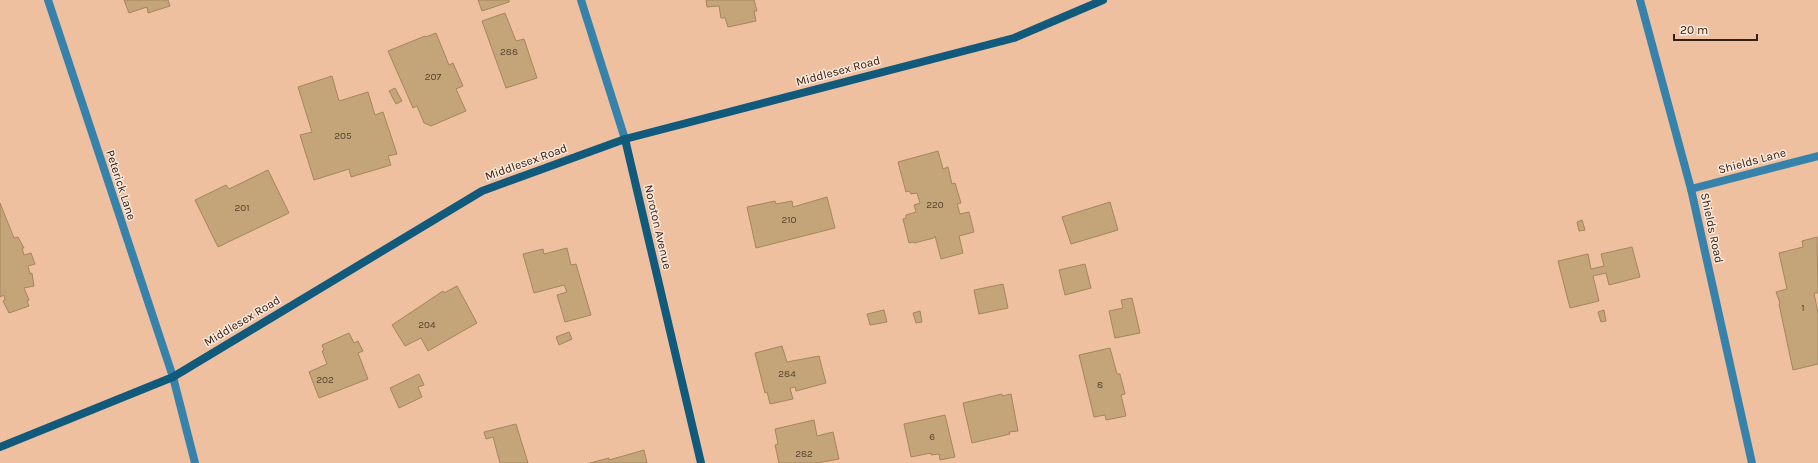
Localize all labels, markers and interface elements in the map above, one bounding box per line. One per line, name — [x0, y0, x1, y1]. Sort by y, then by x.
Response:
scale bar — [1674, 16, 1757, 42]
text: 20 m — [1680, 23, 1708, 37]
house number: 288 — [500, 46, 518, 58]
street label: Middlesex Road — [794, 53, 882, 89]
house number: 207 — [425, 71, 442, 83]
house number: 205 — [334, 130, 352, 142]
street label: Middlesex Road — [483, 141, 569, 183]
street label: Shields Lane — [1717, 145, 1787, 177]
street label: Peterick Lane — [103, 148, 139, 222]
street label: Noroton Avenue — [641, 183, 675, 271]
street label: Shields Road — [1698, 192, 1726, 264]
house number: 220 — [926, 199, 944, 211]
house number: 201 — [234, 202, 250, 214]
house number: 210 — [781, 214, 797, 226]
street label: Middlesex Road — [201, 293, 283, 349]
house number: 1 — [1801, 302, 1805, 314]
house number: 204 — [418, 319, 436, 331]
house number: 284 — [778, 368, 796, 380]
house number: 202 — [316, 374, 334, 386]
house number: 8 — [1097, 379, 1103, 391]
house number: 6 — [929, 431, 935, 443]
house number: 282 — [795, 448, 813, 460]

